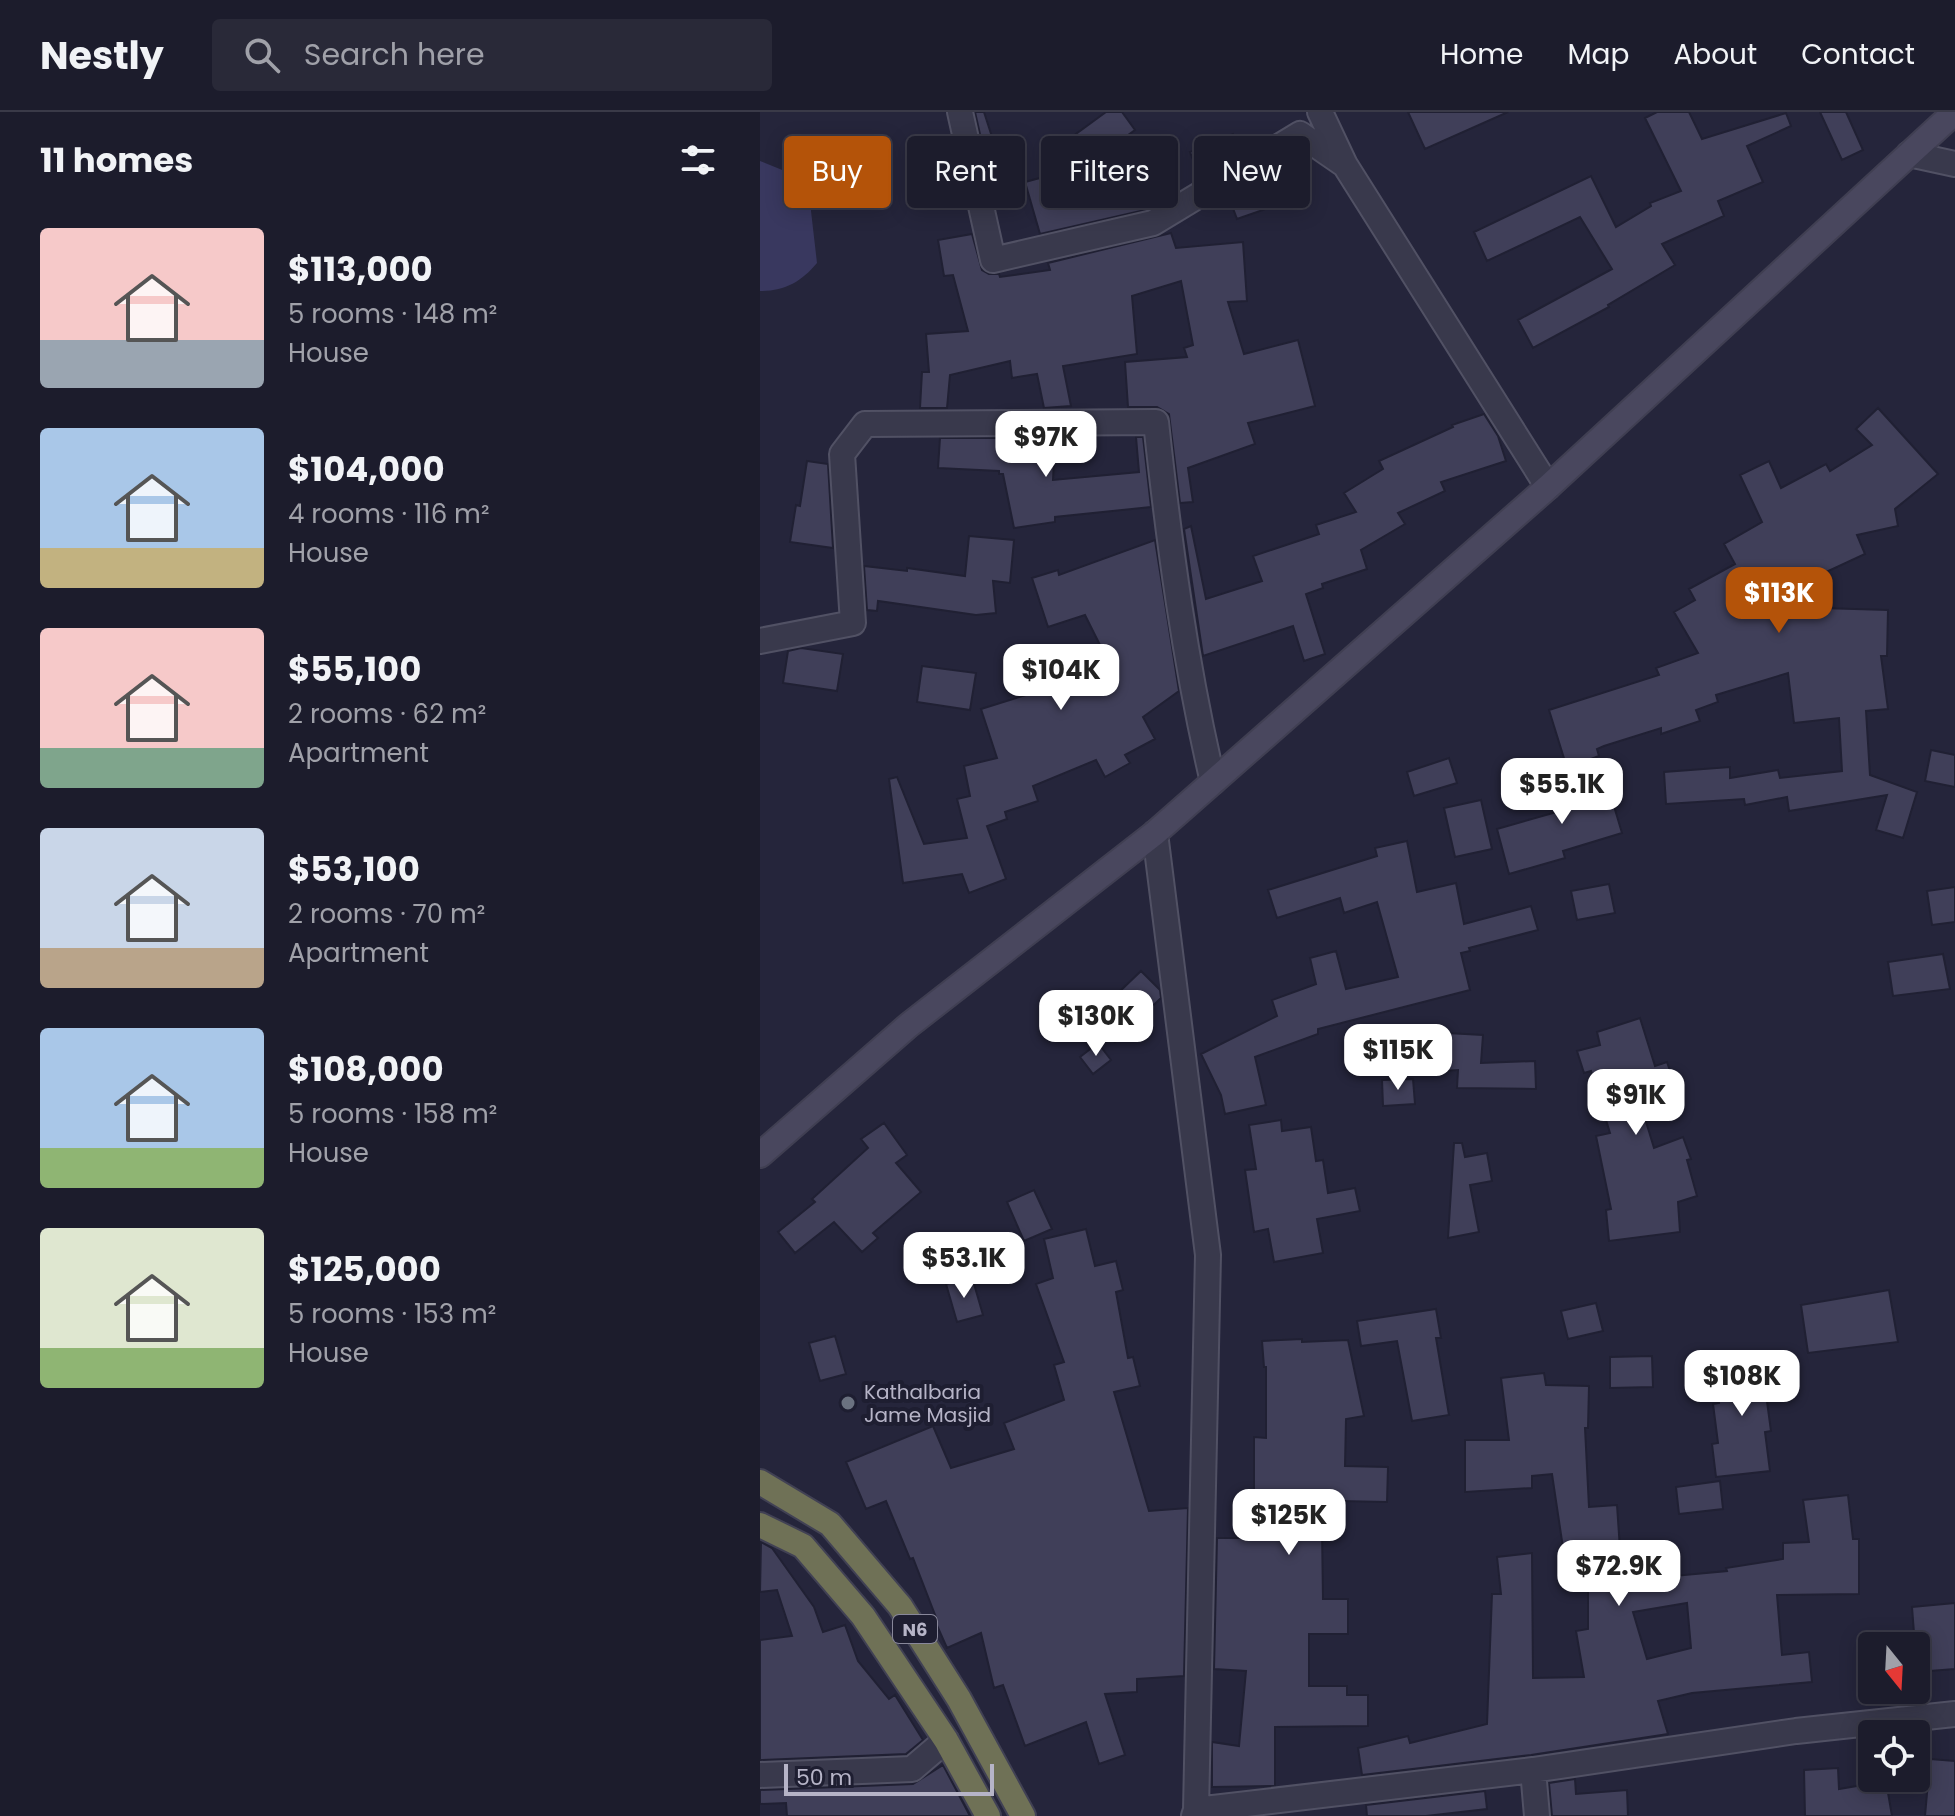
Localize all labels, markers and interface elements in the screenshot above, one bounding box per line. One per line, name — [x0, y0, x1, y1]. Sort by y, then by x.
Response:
search box — [212, 19, 772, 91]
text: Nestly — [40, 29, 164, 82]
icon: search — [240, 33, 284, 77]
text: Search here — [304, 33, 485, 76]
text: Home — [1440, 35, 1523, 74]
text: Map — [1567, 35, 1629, 74]
text: About — [1673, 35, 1757, 74]
text: Contact — [1801, 35, 1915, 74]
text: 11 homes — [40, 136, 193, 184]
chip: Buy — [784, 136, 891, 208]
chip: Rent — [907, 136, 1025, 208]
chip: Filters — [1041, 136, 1178, 208]
chip: New — [1194, 136, 1310, 208]
icon: filters — [676, 138, 720, 182]
text: $113,000 — [288, 245, 433, 293]
icon: home — [104, 260, 200, 356]
text: 5 rooms · 148 m² — [288, 296, 497, 332]
text: House — [288, 335, 369, 371]
pin: $97K — [999, 411, 1093, 479]
text: $97K — [1013, 419, 1079, 455]
text: $104,000 — [288, 445, 445, 493]
icon: home — [104, 460, 200, 556]
text: 4 rooms · 116 m² — [288, 496, 489, 532]
text: House — [288, 535, 369, 571]
pin: $113K — [1723, 567, 1835, 635]
text: $113K — [1744, 575, 1814, 611]
pin: $104K — [1005, 644, 1117, 712]
text: $55,100 — [288, 645, 421, 693]
text: $104K — [1021, 652, 1101, 688]
icon: home — [104, 660, 200, 756]
text: 2 rooms · 62 m² — [288, 696, 486, 732]
text: Apartment — [288, 735, 429, 771]
pin: $55.1K — [1497, 758, 1627, 826]
text: $55.1K — [1519, 766, 1605, 802]
text: $53,100 — [288, 845, 420, 893]
icon: home — [104, 860, 200, 956]
text: 2 rooms · 70 m² — [288, 896, 485, 932]
text: Apartment — [288, 935, 429, 971]
pin: $130K — [1040, 990, 1152, 1058]
text: $130K — [1057, 998, 1135, 1034]
pin: $115K — [1342, 1024, 1454, 1092]
text: $115K — [1362, 1032, 1434, 1068]
text: $108,000 — [288, 1045, 444, 1093]
icon: home — [104, 1060, 200, 1156]
pin: $91K — [1589, 1069, 1683, 1137]
text: $91K — [1606, 1077, 1667, 1113]
text: 5 rooms · 158 m² — [288, 1096, 497, 1132]
text: House — [288, 1135, 369, 1171]
pin: $53.1K — [899, 1232, 1029, 1300]
text: $53.1K — [922, 1240, 1006, 1276]
text: $125,000 — [288, 1245, 441, 1293]
icon: home — [104, 1260, 200, 1356]
text: 5 rooms · 153 m² — [288, 1296, 496, 1332]
text: House — [288, 1335, 369, 1371]
pin: $108K — [1686, 1350, 1798, 1418]
text: $108K — [1703, 1358, 1781, 1394]
place label: Kathalbaria Jame Masjid — [864, 1378, 991, 1429]
marker: Kathalbaria Jame Masjid — [839, 1394, 857, 1412]
pin: $125K — [1233, 1489, 1345, 1557]
text: $125K — [1251, 1497, 1327, 1533]
pin: $72.9K — [1554, 1540, 1684, 1608]
text: $72.9K — [1575, 1548, 1663, 1584]
road number: N6 — [893, 1615, 937, 1643]
north arrow — [1858, 1632, 1930, 1704]
map controls — [1858, 1632, 1930, 1792]
button: locate — [1858, 1720, 1930, 1792]
scale bar — [784, 1760, 994, 1796]
text: 50 m — [796, 1762, 852, 1793]

